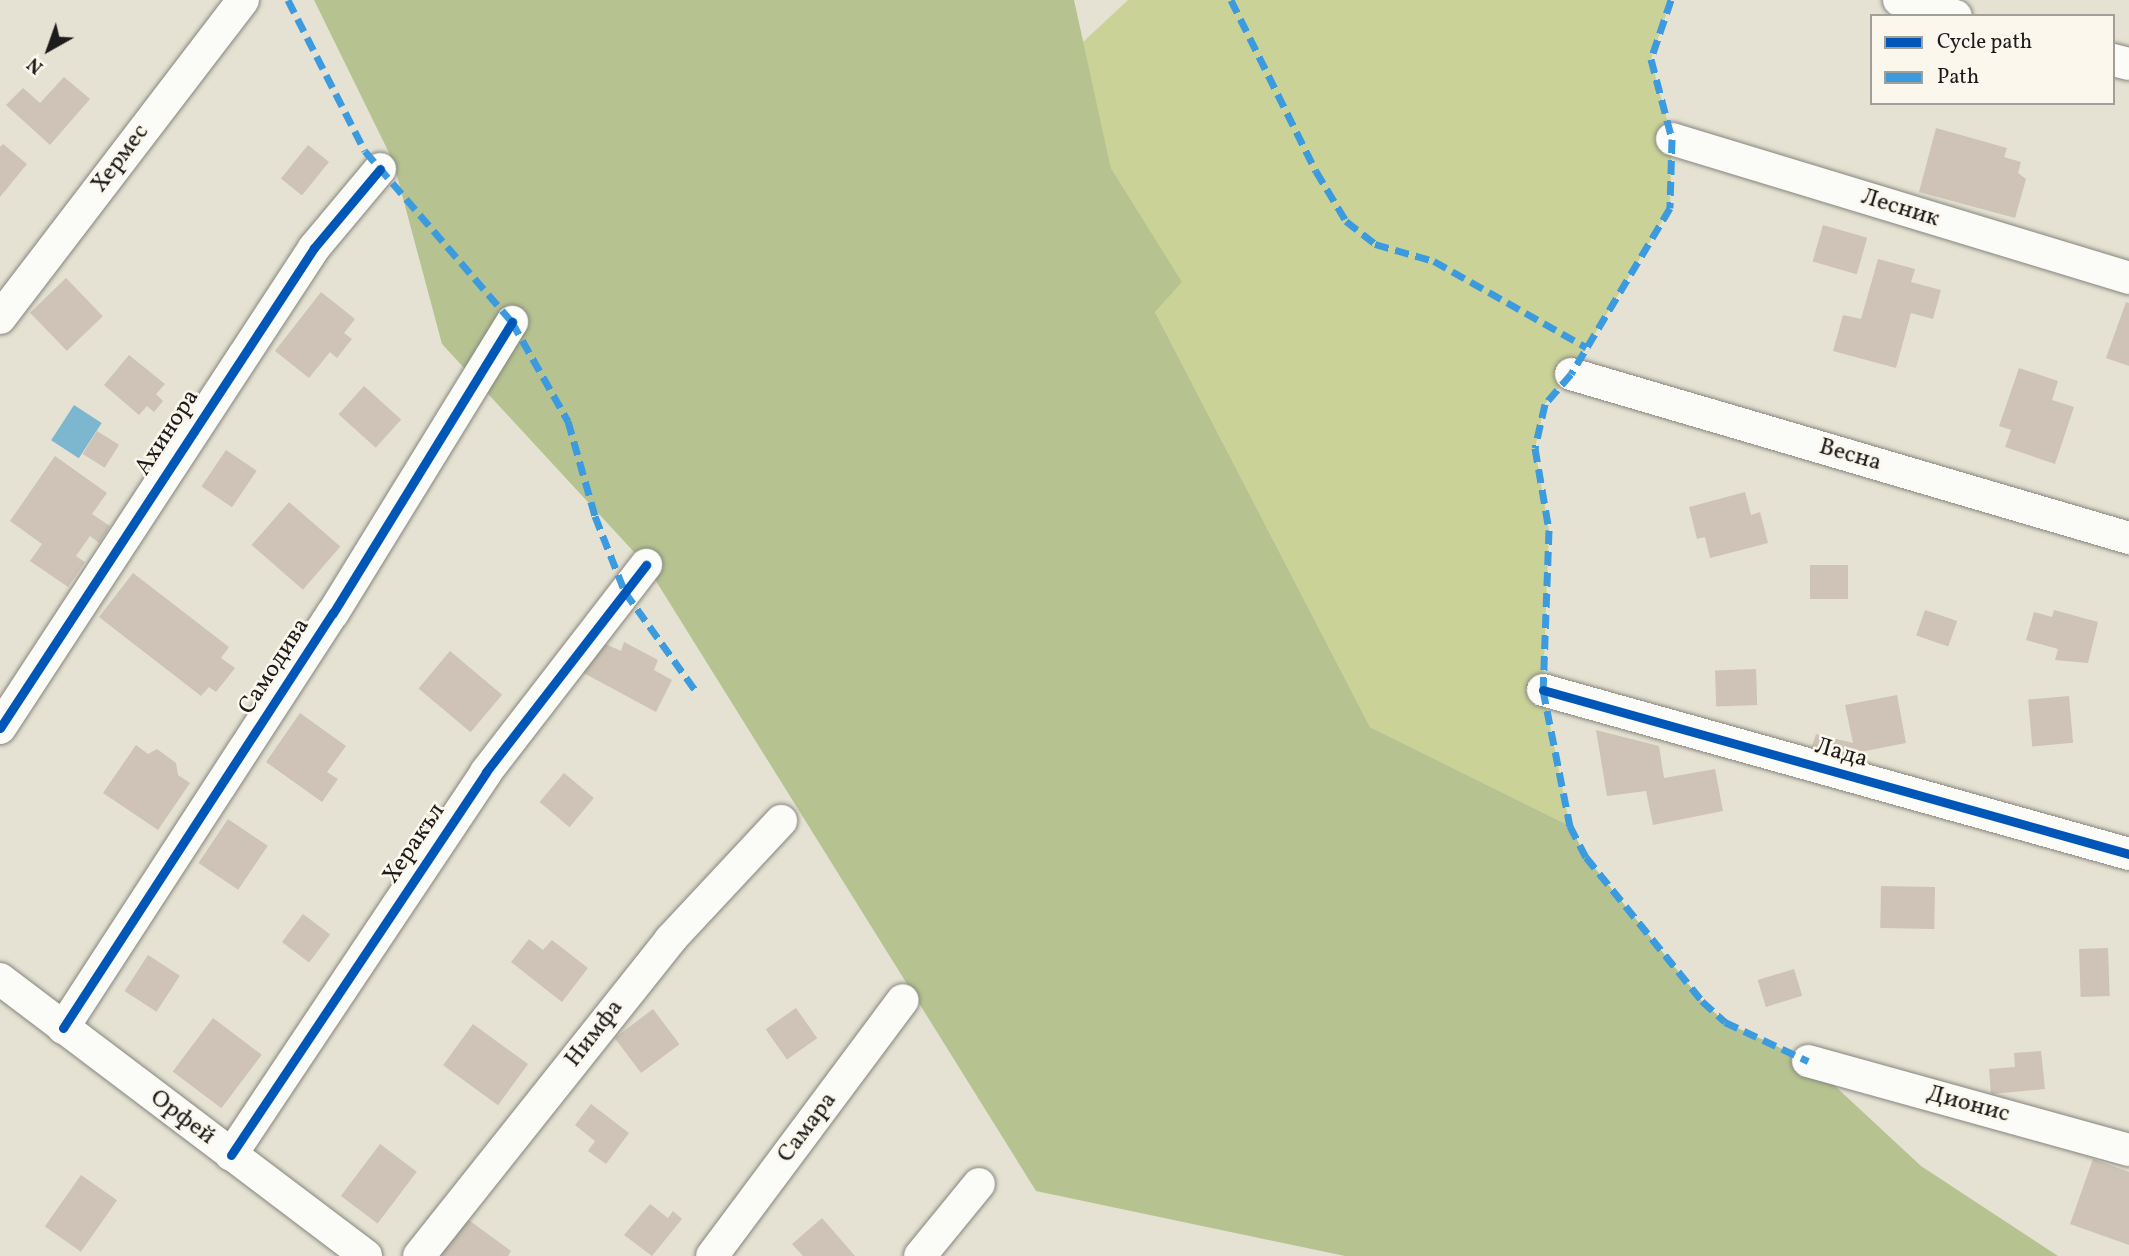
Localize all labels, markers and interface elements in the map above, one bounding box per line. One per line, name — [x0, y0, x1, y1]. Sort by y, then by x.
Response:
north arrow — [14, 14, 84, 84]
legend — [1870, 14, 2115, 105]
text: Cycle path — [1937, 28, 2032, 57]
text: N — [22, 51, 49, 79]
text: Path — [1937, 63, 1979, 92]
street label: Хермес — [86, 119, 156, 199]
street label: Лесник — [1857, 183, 1943, 235]
street label: Ахинора — [129, 384, 207, 482]
street label: Весна — [1815, 433, 1885, 479]
street label: Самодива — [233, 613, 317, 721]
street label: Лада — [1811, 733, 1871, 775]
street label: Херакъл — [378, 798, 452, 890]
street label: Нимфа — [560, 994, 630, 1074]
street label: Дионис — [1923, 1080, 2013, 1130]
street label: Орфей — [144, 1084, 220, 1152]
street label: Самара — [772, 1087, 844, 1169]

